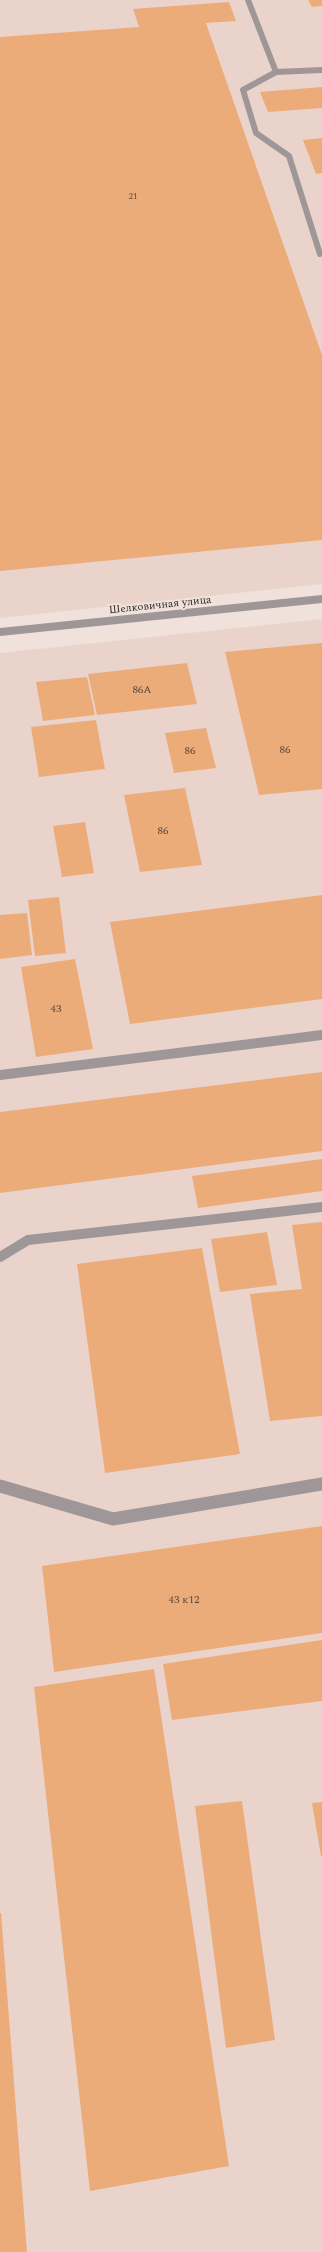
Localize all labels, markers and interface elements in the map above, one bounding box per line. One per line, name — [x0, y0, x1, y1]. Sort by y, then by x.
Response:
house number: 21 — [128, 189, 138, 203]
street label: Шелковичная улица — [108, 591, 213, 618]
house number: 86А — [132, 681, 152, 698]
house number: 86 — [280, 741, 291, 758]
house number: 86 — [185, 742, 196, 759]
house number: 86 — [158, 822, 169, 839]
house number: 43 — [51, 1000, 62, 1017]
house number: 43 к12 — [169, 1591, 200, 1608]

